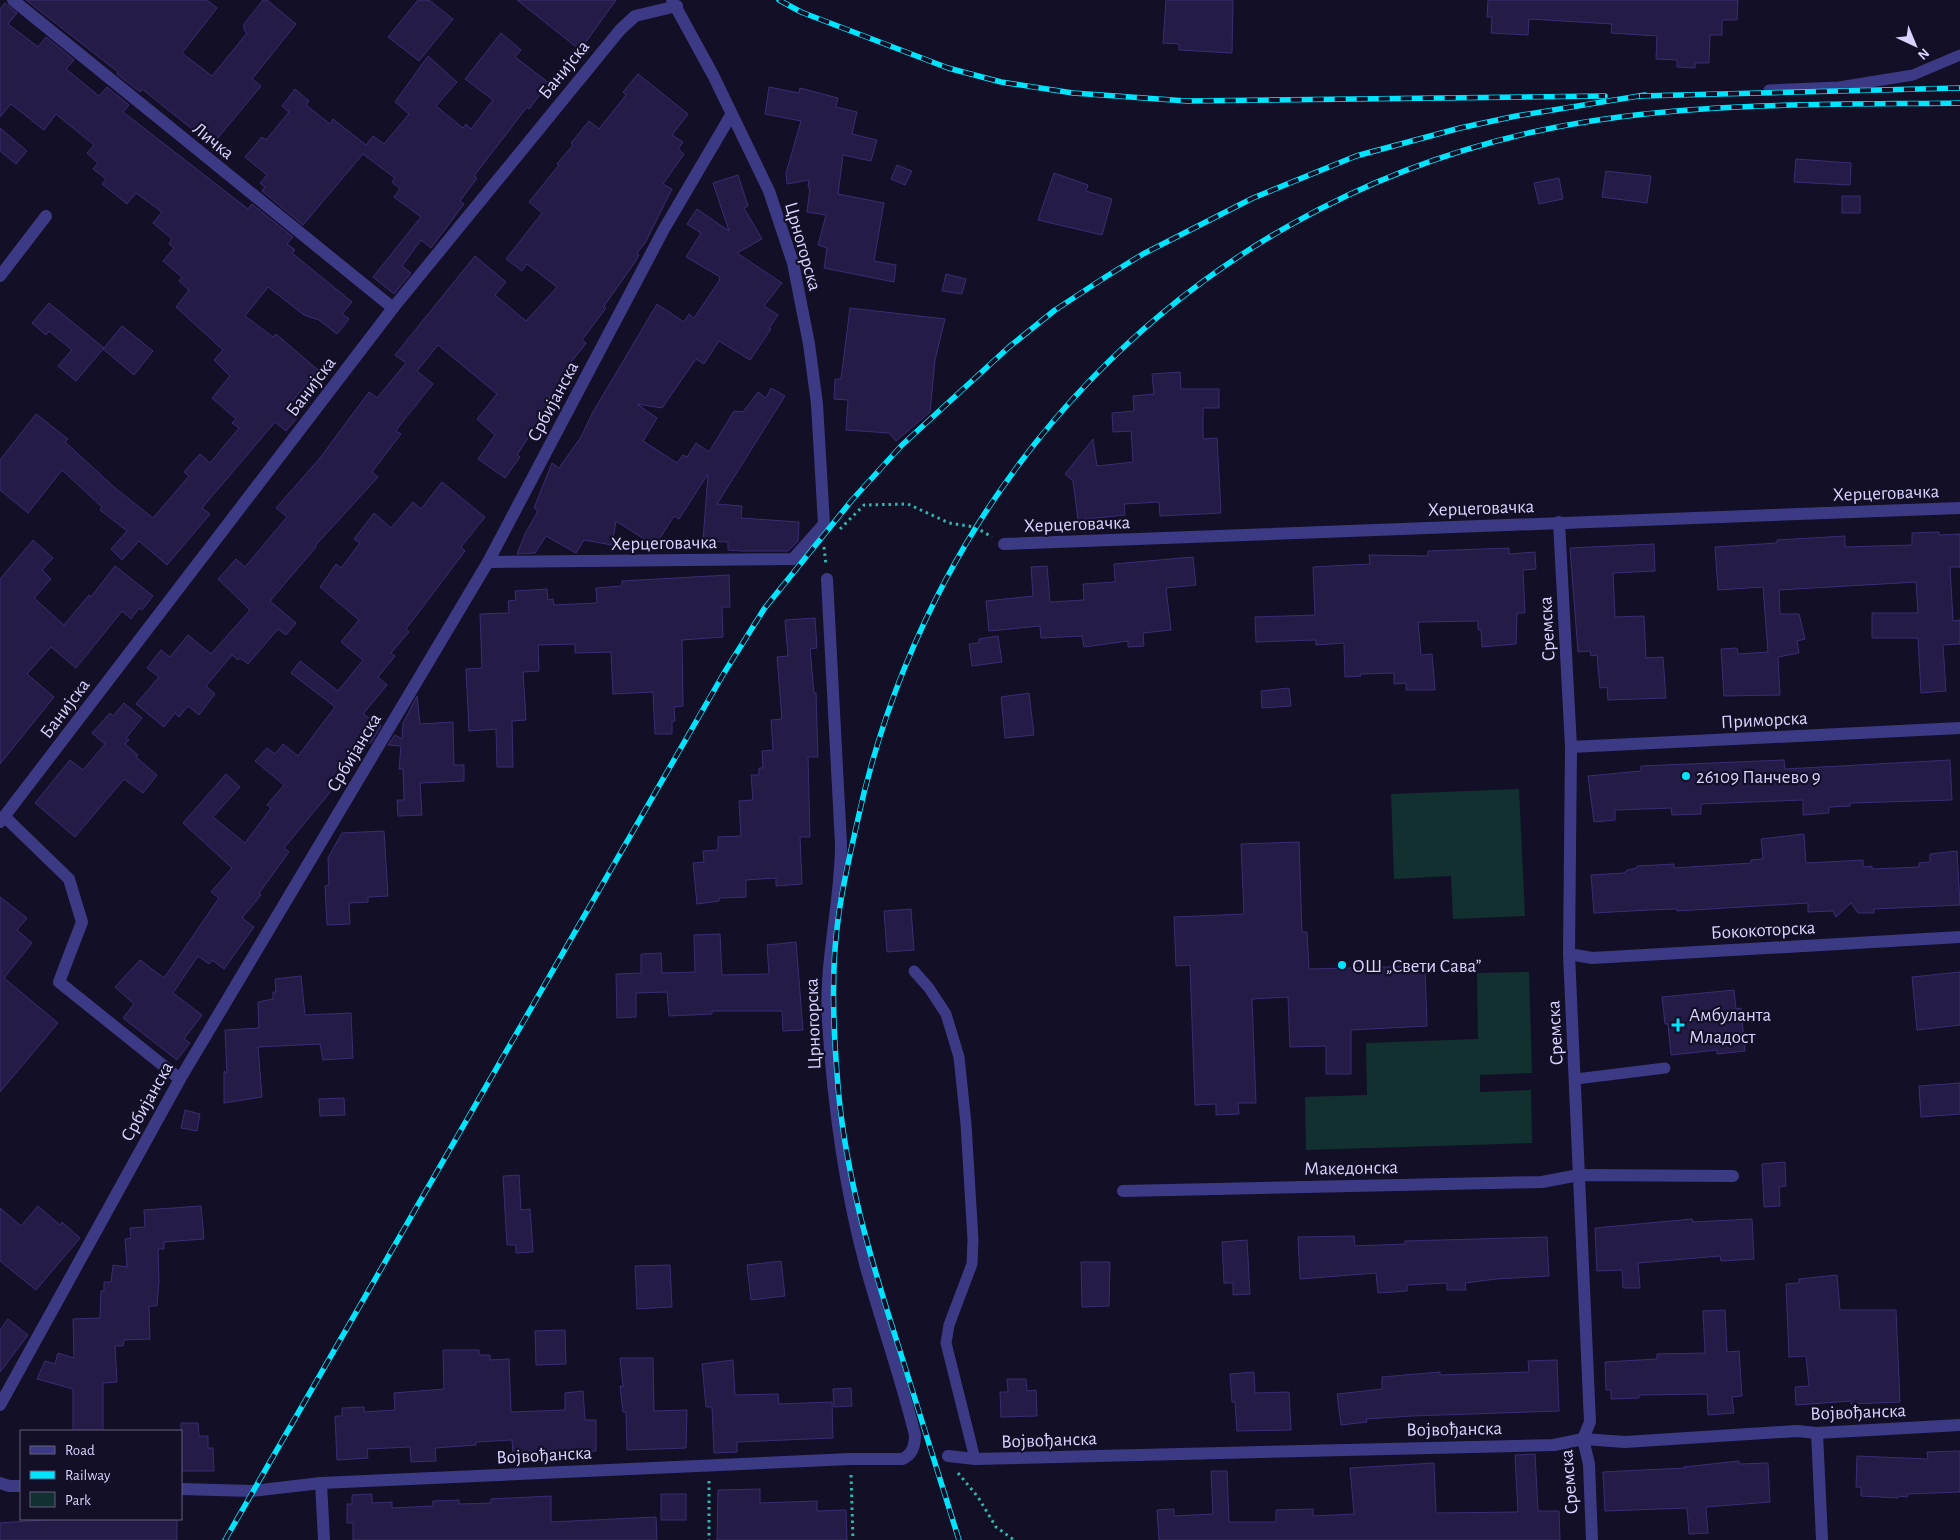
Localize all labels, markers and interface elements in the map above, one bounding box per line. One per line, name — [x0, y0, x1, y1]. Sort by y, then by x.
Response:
north arrow — [1890, 20, 1940, 70]
street label: Банијска — [535, 37, 594, 103]
text: N — [1915, 45, 1932, 62]
street label: Личка — [189, 119, 237, 163]
street label: Црногорска — [781, 200, 824, 293]
street label: Банијска — [283, 353, 340, 420]
street label: Србијанска — [524, 358, 582, 445]
street label: Херцеговачка — [1833, 482, 1940, 505]
street label: Херцеговачка — [1428, 497, 1535, 520]
street label: Херцеговачка — [1024, 513, 1131, 536]
street label: Херцеговачка — [611, 533, 718, 554]
street label: Сремска — [1536, 596, 1559, 662]
street label: Банијска — [37, 675, 94, 742]
street label: Приморска — [1720, 709, 1808, 732]
street label: Србијанска — [324, 710, 385, 795]
place label: 26109 Панчево 9 — [1696, 768, 1821, 787]
marker: 26109 Панчево 9 — [1680, 770, 1692, 782]
street label: Бококоторска — [1710, 918, 1816, 943]
place label: ОШ „Свети Сава” — [1352, 957, 1482, 976]
marker: ОШ „Свети Сава” — [1336, 959, 1348, 971]
street label: Црногорска — [802, 978, 825, 1070]
street label: Сремска — [1544, 1000, 1567, 1066]
place label: Амбуланта Младост — [1689, 1006, 1772, 1047]
marker: Амбуланта Младост — [1671, 1018, 1685, 1032]
street label: Србијанска — [118, 1058, 177, 1145]
street label: Македонска — [1304, 1158, 1399, 1179]
street label: Војвођанска — [1810, 1401, 1907, 1424]
street label: Војвођанска — [1406, 1419, 1502, 1440]
street label: Војвођанска — [1001, 1429, 1098, 1452]
legend — [20, 1430, 182, 1520]
text: Road — [65, 1443, 95, 1458]
street label: Војвођанска — [496, 1443, 593, 1467]
street label: Сремска — [1557, 1448, 1582, 1515]
text: Railway — [65, 1468, 111, 1483]
text: Park — [65, 1493, 91, 1508]

